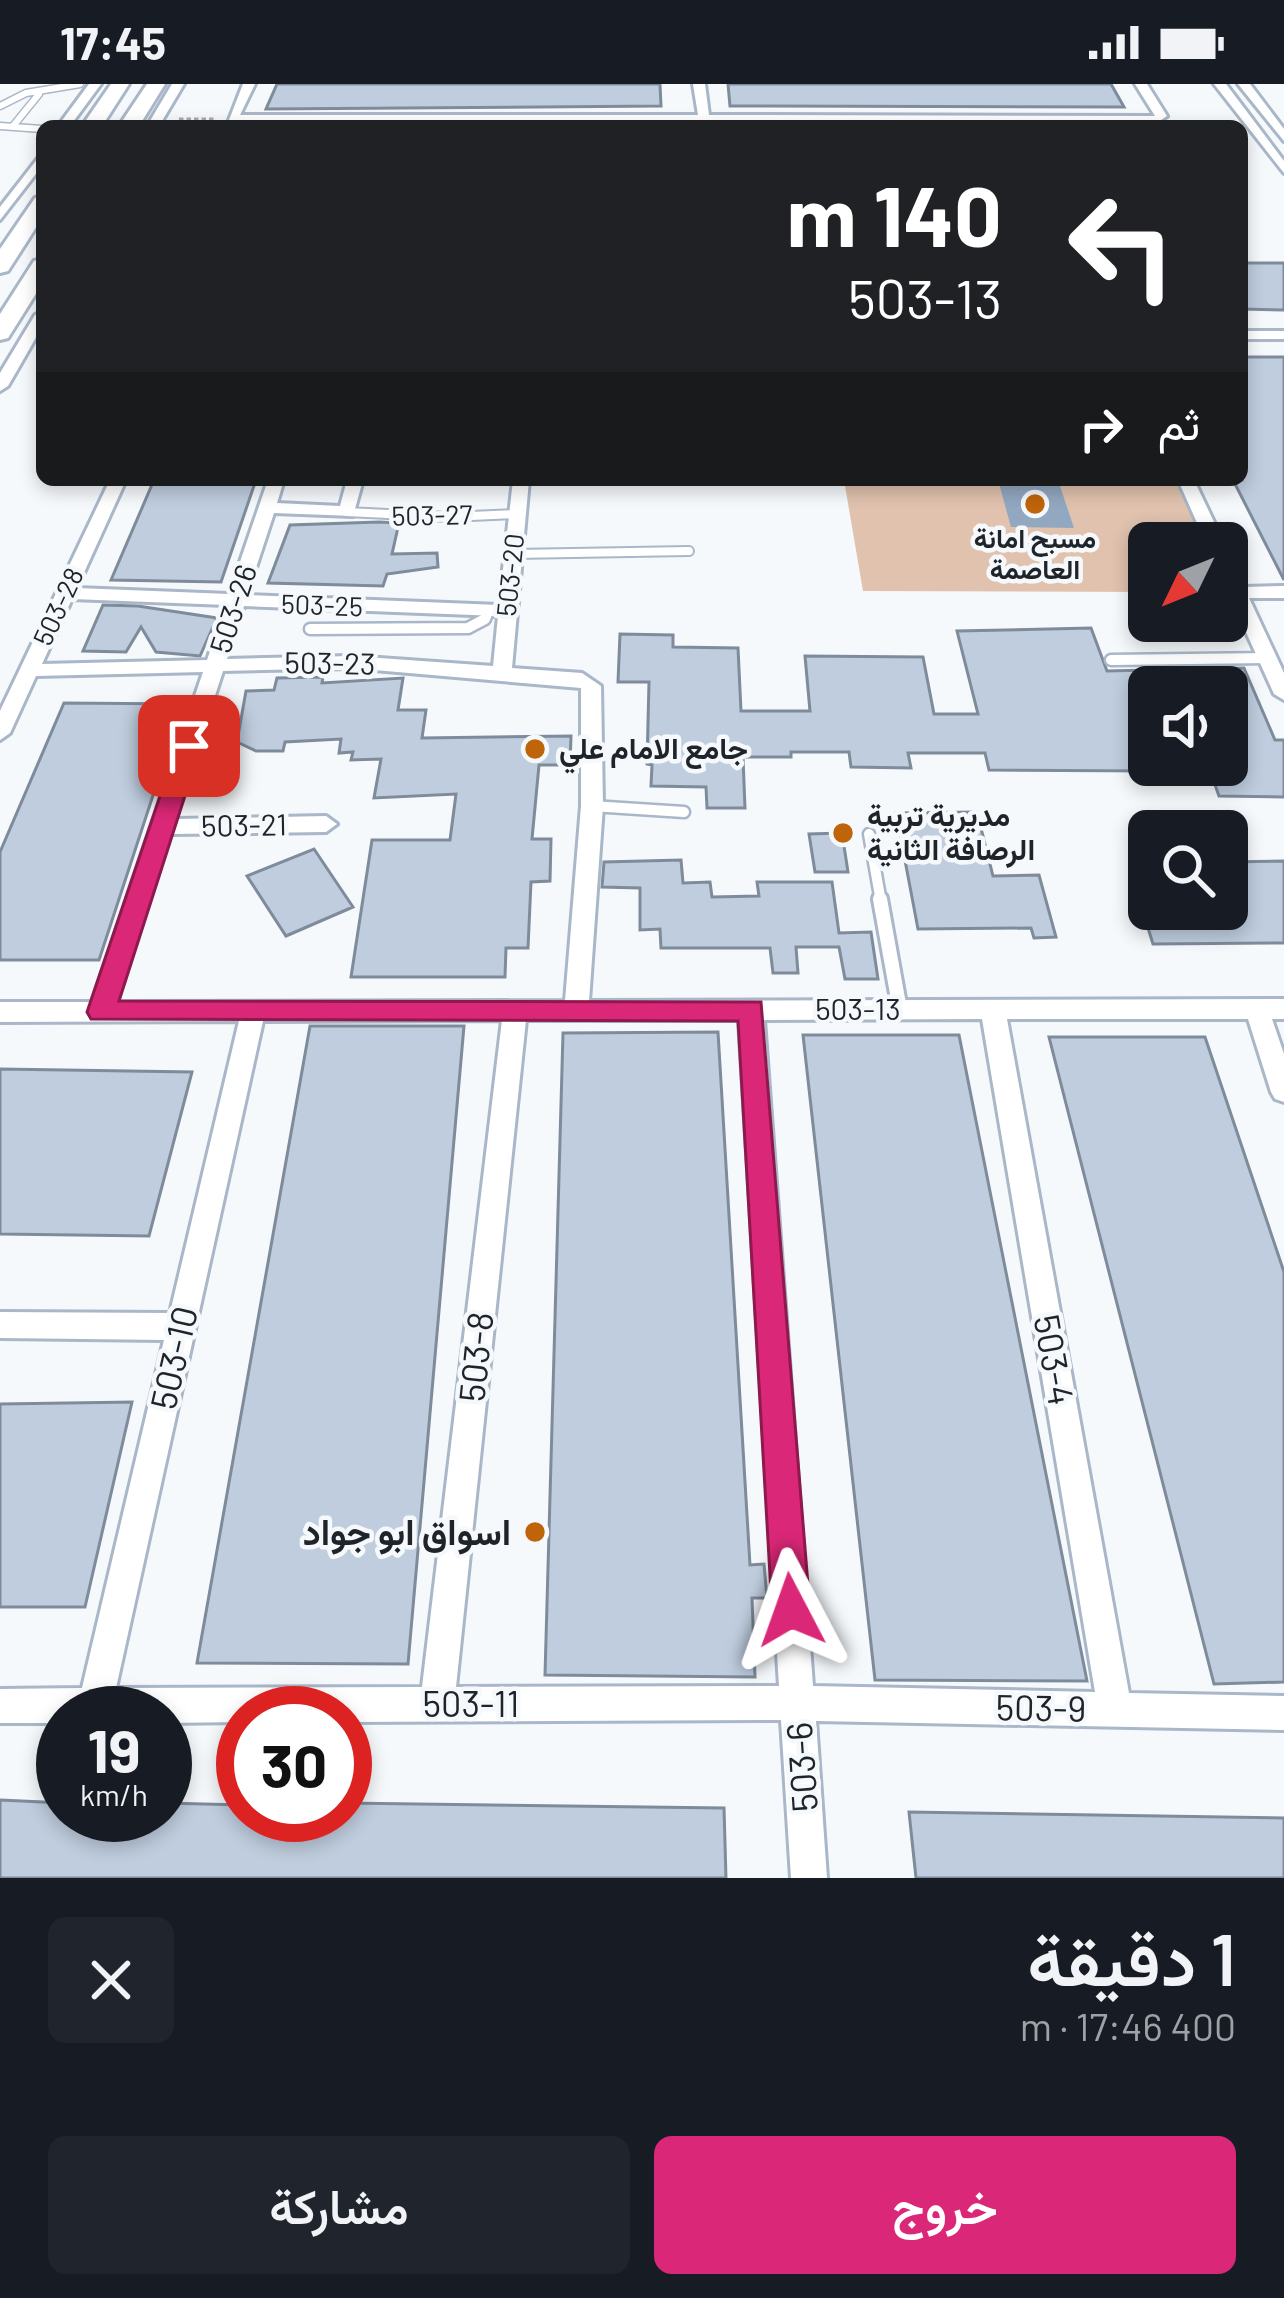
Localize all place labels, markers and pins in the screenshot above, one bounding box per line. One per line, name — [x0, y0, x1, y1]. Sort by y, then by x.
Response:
marker: مسبح امانة العاصمة — [1022, 491, 1048, 517]
place label: مسبح امانة العاصمة — [974, 521, 1096, 584]
pin — [138, 695, 240, 797]
place label: جامع الامام علي — [559, 729, 748, 774]
marker: جامع الامام علي — [522, 736, 548, 762]
place label: مديرية تربية الرصافة الثانية — [867, 796, 1035, 868]
marker: مديرية تربية الرصافة الثانية — [830, 820, 856, 846]
place label: اسواق ابو جواد — [303, 1509, 511, 1555]
marker: اسواق ابو جواد — [522, 1519, 548, 1545]

